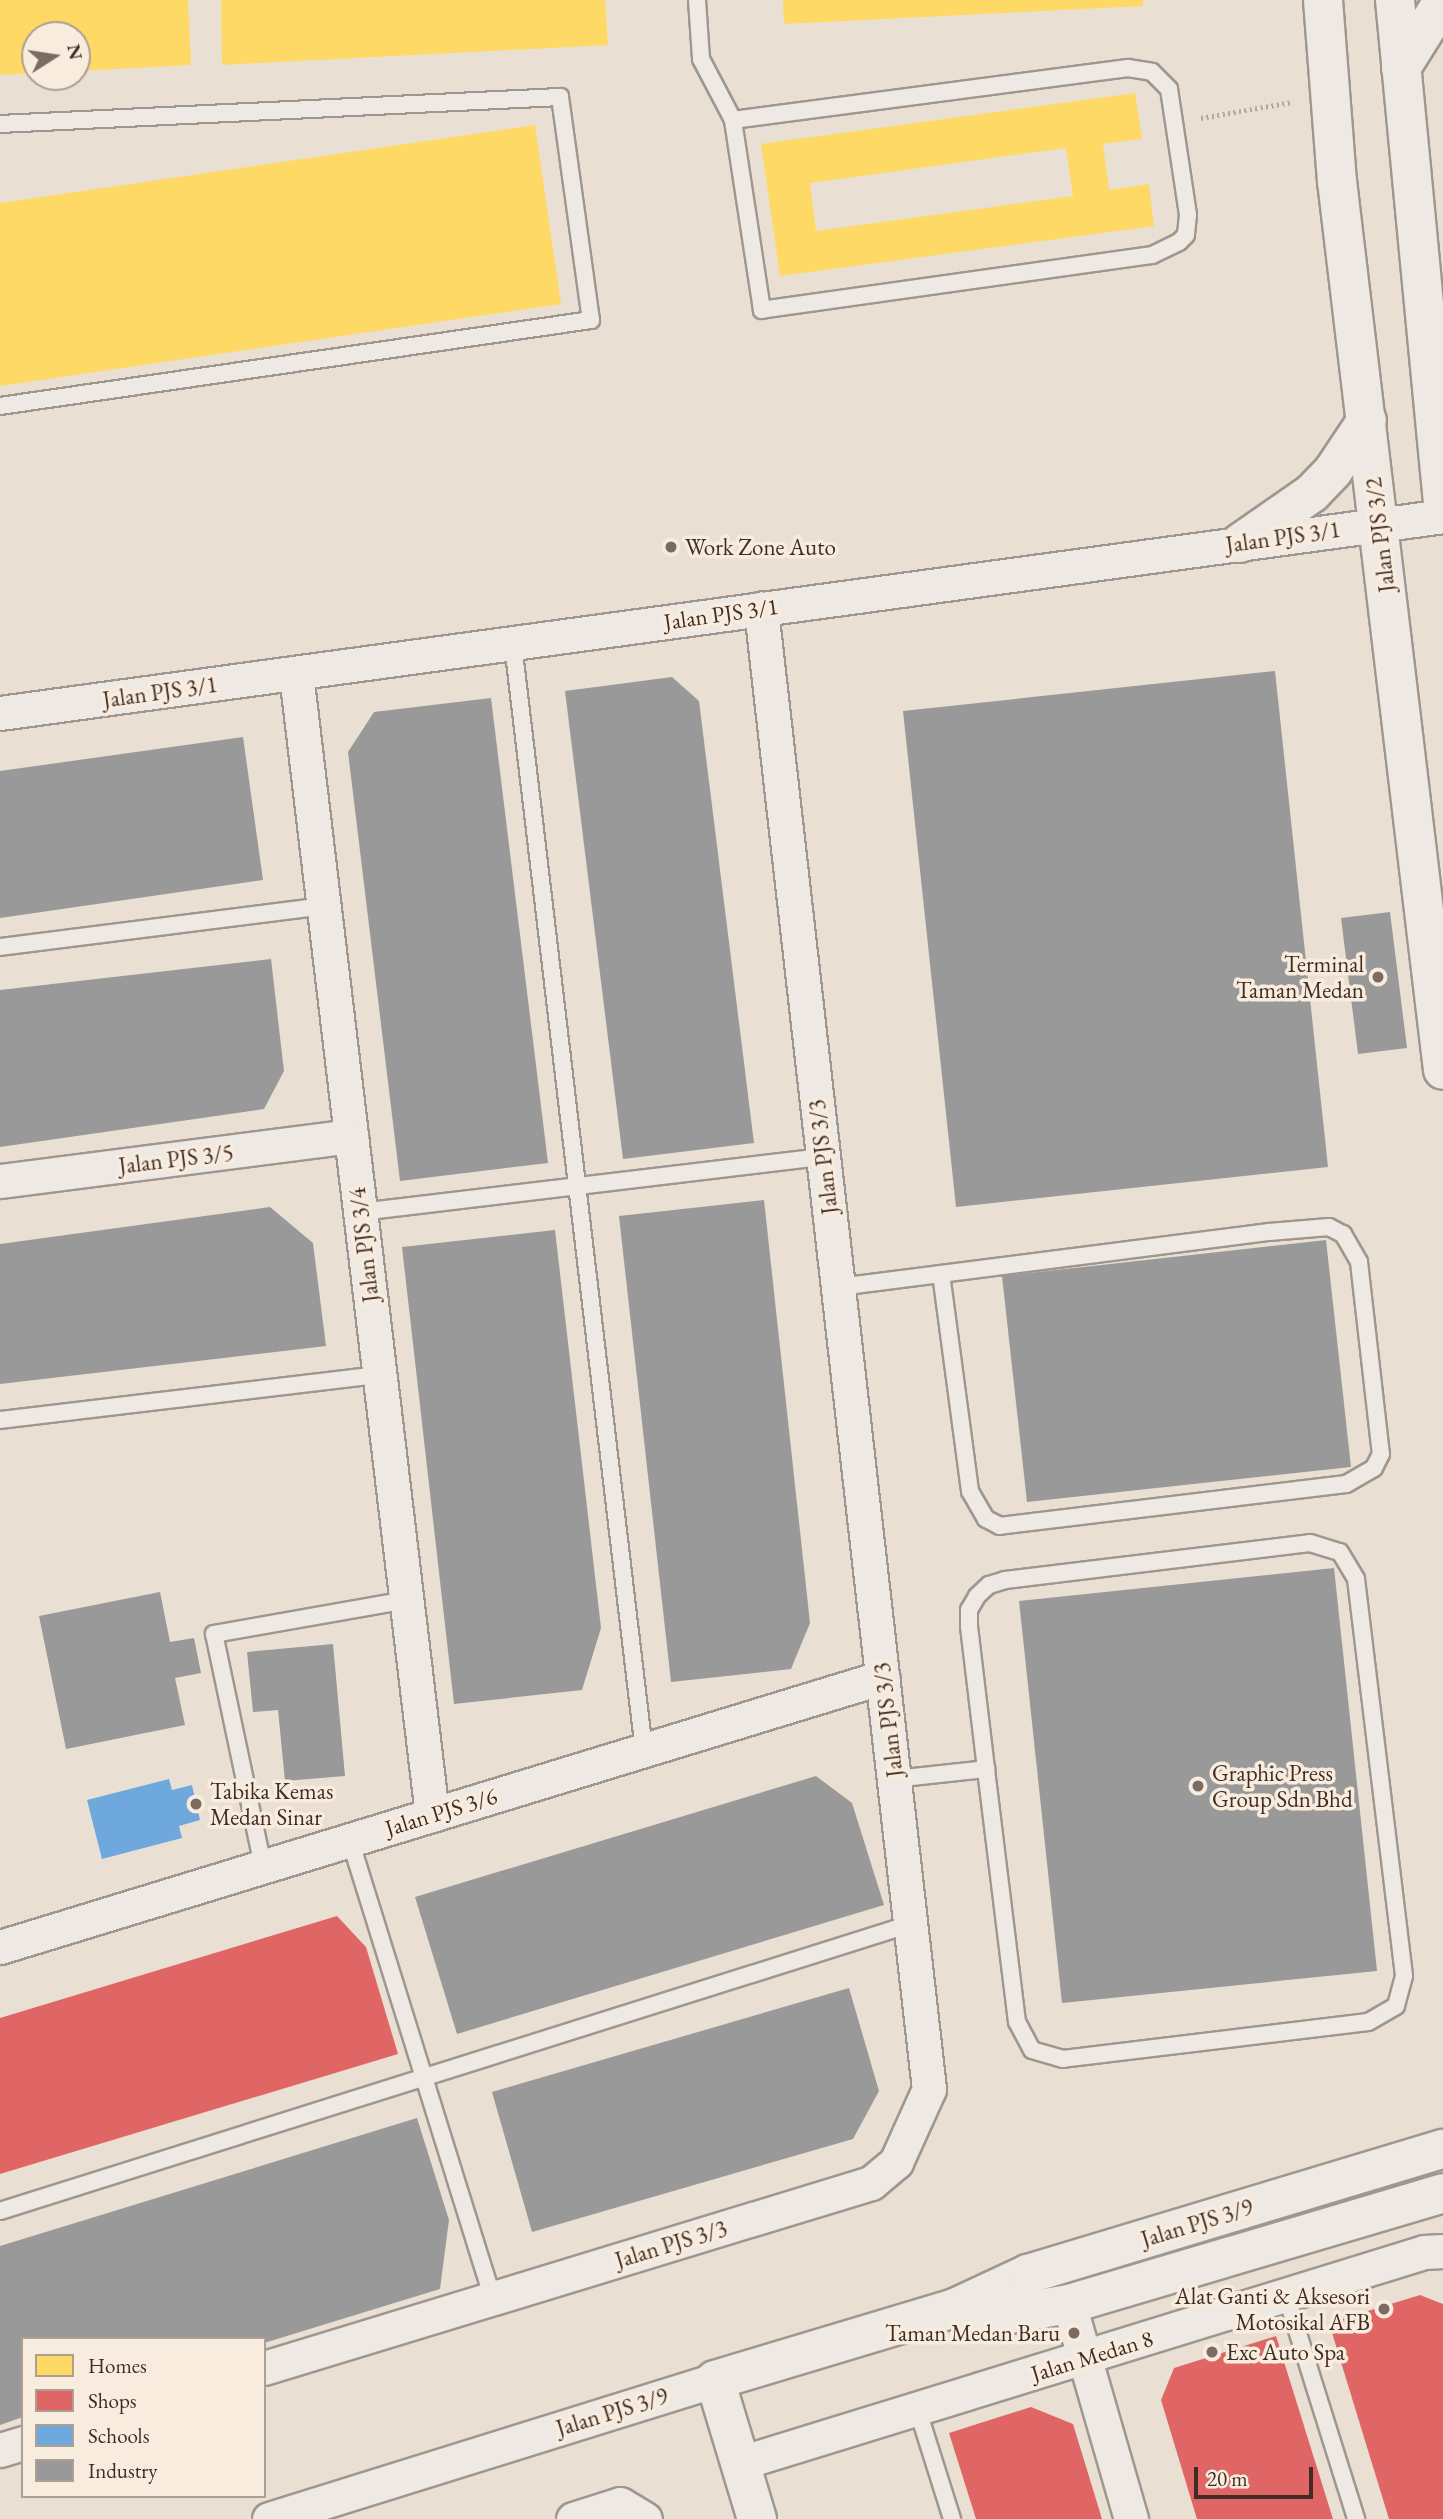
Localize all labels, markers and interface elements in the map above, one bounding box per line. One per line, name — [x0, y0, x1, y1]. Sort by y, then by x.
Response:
north arrow — [21, 21, 91, 91]
text: N — [61, 42, 89, 62]
street label: Jalan PJS 3/2 — [1359, 476, 1401, 594]
street label: Jalan PJS 3/1 — [1224, 515, 1342, 559]
place label: Work Zone Auto — [685, 533, 836, 561]
marker: Work Zone Auto — [663, 539, 679, 555]
street label: Jalan PJS 3/1 — [662, 592, 780, 636]
street label: Jalan PJS 3/1 — [101, 670, 219, 714]
place label: Terminal Taman Medan — [1236, 950, 1364, 1004]
marker: Terminal Taman Medan — [1370, 969, 1386, 985]
street label: Jalan PJS 3/3 — [802, 1098, 844, 1216]
street label: Jalan PJS 3/5 — [117, 1138, 235, 1180]
street label: Jalan PJS 3/4 — [343, 1186, 385, 1304]
street label: Jalan PJS 3/3 — [867, 1661, 909, 1779]
place label: Graphic Press Group Sdn Bhd — [1212, 1759, 1353, 1813]
place label: Tabika Kemas Medan Sinar — [210, 1777, 333, 1831]
marker: Graphic Press Group Sdn Bhd — [1190, 1778, 1206, 1794]
street label: Jalan PJS 3/6 — [382, 1782, 500, 1842]
marker: Tabika Kemas Medan Sinar — [188, 1796, 204, 1812]
street label: Jalan PJS 3/9 — [1138, 2193, 1256, 2253]
street label: Jalan PJS 3/3 — [612, 2214, 730, 2274]
place label: Alat Ganti & Aksesori Motosikal AFB — [1175, 2282, 1370, 2336]
marker: Alat Ganti & Aksesori Motosikal AFB — [1376, 2301, 1392, 2317]
place label: Taman Medan Baru — [885, 2319, 1060, 2347]
street label: Jalan Medan 8 — [1028, 2324, 1156, 2388]
marker: Taman Medan Baru — [1066, 2325, 1082, 2341]
legend — [21, 2337, 266, 2498]
place label: Exc Auto Spa — [1226, 2338, 1345, 2366]
marker: Exc Auto Spa — [1204, 2344, 1220, 2360]
text: Homes — [88, 2352, 147, 2379]
street label: Jalan PJS 3/9 — [553, 2382, 671, 2442]
text: Shops — [88, 2387, 137, 2414]
text: Schools — [88, 2422, 149, 2449]
scale bar — [1198, 2452, 1317, 2496]
text: Industry — [88, 2457, 158, 2484]
text: 20 m — [1207, 2465, 1248, 2492]

